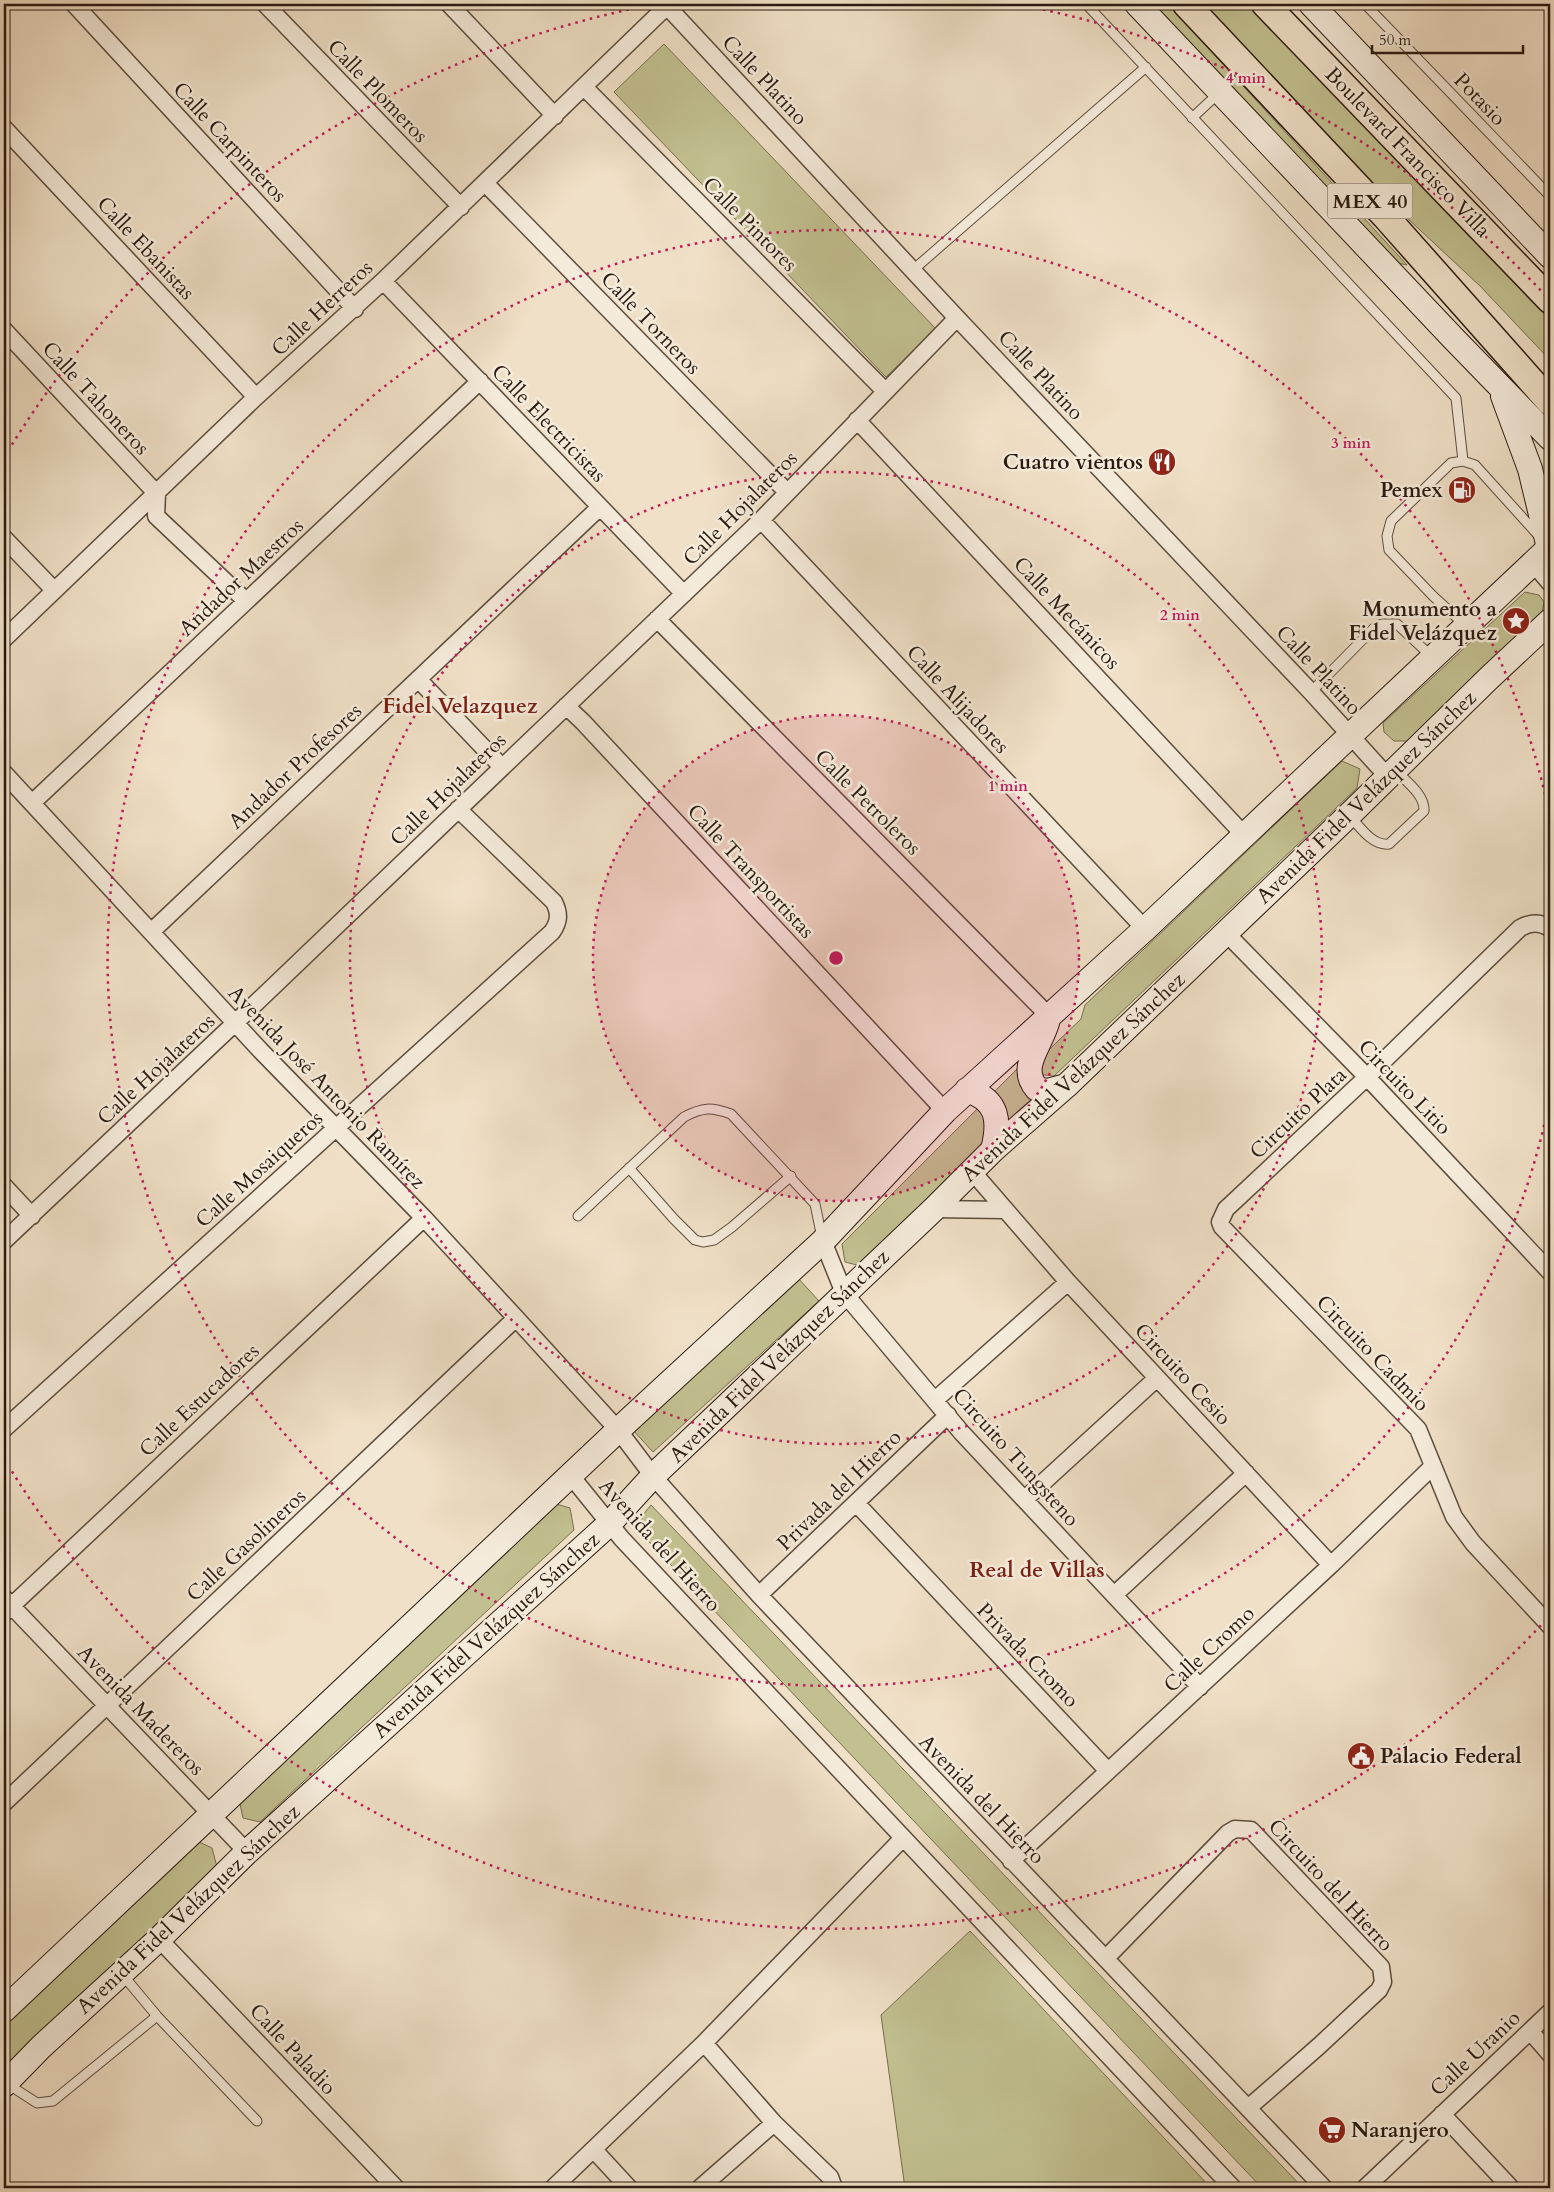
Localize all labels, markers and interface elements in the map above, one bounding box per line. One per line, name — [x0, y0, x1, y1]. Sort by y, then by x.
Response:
scale bar — [1372, 22, 1523, 54]
street label: Calle Platino — [715, 29, 814, 132]
text: 50 m — [1379, 30, 1411, 50]
street label: Calle Plomeros — [321, 33, 434, 149]
street label: Boulevard Francisco Villa — [1318, 61, 1497, 244]
street label: Potasio — [1447, 66, 1512, 132]
text: 4 min — [1226, 68, 1266, 88]
street label: Calle Carpinteros — [166, 76, 293, 209]
street label: Calle Pintores — [696, 170, 804, 278]
road number: MEX 40 — [1328, 184, 1412, 218]
street label: Calle Ebanistas — [90, 190, 201, 306]
street label: Calle Herreros — [265, 254, 379, 363]
street label: Calle Torneros — [594, 265, 707, 381]
street label: Calle Platino — [991, 324, 1090, 427]
street label: Calle Tahoneros — [35, 335, 156, 462]
street label: Calle Electricistas — [485, 358, 613, 489]
text: 3 min — [1331, 433, 1371, 453]
street label: Calle Hojalateros — [677, 445, 804, 572]
restaurant icon: Cuatro vientos — [1147, 447, 1177, 477]
place label: Cuatro vientos — [1003, 448, 1143, 477]
fuel station icon: Pemex — [1447, 475, 1477, 505]
place label: Pemex — [1380, 476, 1444, 505]
street label: Andador Maestros — [173, 512, 310, 643]
street label: Calle Mecánicos — [1007, 551, 1127, 676]
place label: Monumento a Fidel Velázquez — [1349, 595, 1498, 648]
text: 2 min — [1160, 605, 1200, 625]
place icon: Monumento a Fidel Velázquez — [1501, 606, 1531, 636]
street label: Calle Platino — [1269, 619, 1368, 722]
street label: Calle Alijadores — [900, 639, 1016, 760]
street label: Avenida Fidel Velázquez Sánchez — [1250, 684, 1483, 911]
district label: Fidel Velazquez — [382, 691, 538, 721]
street label: Andador Profesores — [222, 697, 368, 836]
street label: Calle Hojalateros — [384, 726, 513, 852]
street label: Calle Petroleros — [808, 743, 927, 862]
text: 1 min — [988, 776, 1028, 796]
street label: Calle Transportistas — [680, 798, 821, 945]
centre of rings — [827, 949, 845, 967]
street label: Avenida Fidel Velázquez Sánchez — [955, 965, 1192, 1189]
street label: Avenida José Antonio Ramírez — [221, 979, 432, 1196]
street label: Calle Hojalateros — [91, 1007, 222, 1132]
street label: Circuito Litio — [1352, 1033, 1458, 1142]
street label: Circuito Plata — [1244, 1061, 1353, 1166]
street label: Calle Mosaiqueros — [189, 1104, 329, 1235]
street label: Avenida Fidel Velázquez Sánchez — [663, 1243, 896, 1470]
street label: Circuito Cadmio — [1310, 1289, 1436, 1418]
street label: Circuito Cesio — [1128, 1317, 1238, 1432]
street label: Calle Estucadores — [133, 1337, 266, 1464]
street label: Circuito Tungsteno — [946, 1382, 1086, 1533]
street label: Privada del Hierro — [771, 1423, 908, 1557]
street label: Avenida del Hierro — [592, 1472, 727, 1618]
street label: Calle Gasolineros — [180, 1482, 312, 1608]
street label: Avenida Fidel Velázquez Sánchez — [367, 1525, 606, 1745]
district label: Real de Villas — [969, 1555, 1105, 1585]
street label: Privada Cromo — [970, 1596, 1085, 1714]
street label: Calle Cromo — [1157, 1599, 1261, 1699]
street label: Avenida Madereros — [71, 1639, 211, 1782]
street label: Avenida del Hierro — [912, 1728, 1051, 1871]
public building icon: Palacio Federal — [1346, 1741, 1376, 1771]
place label: Palacio Federal — [1380, 1742, 1522, 1771]
street label: Avenida Fidel Velázquez Sánchez — [70, 1797, 307, 2021]
street label: Circuito del Hierro — [1262, 1813, 1400, 1958]
street label: Calle Paladio — [243, 1997, 343, 2101]
street label: Calle Uranio — [1424, 2004, 1527, 2103]
supermarket icon: Naranjero — [1317, 2115, 1347, 2145]
place label: Naranjero — [1351, 2116, 1449, 2145]

